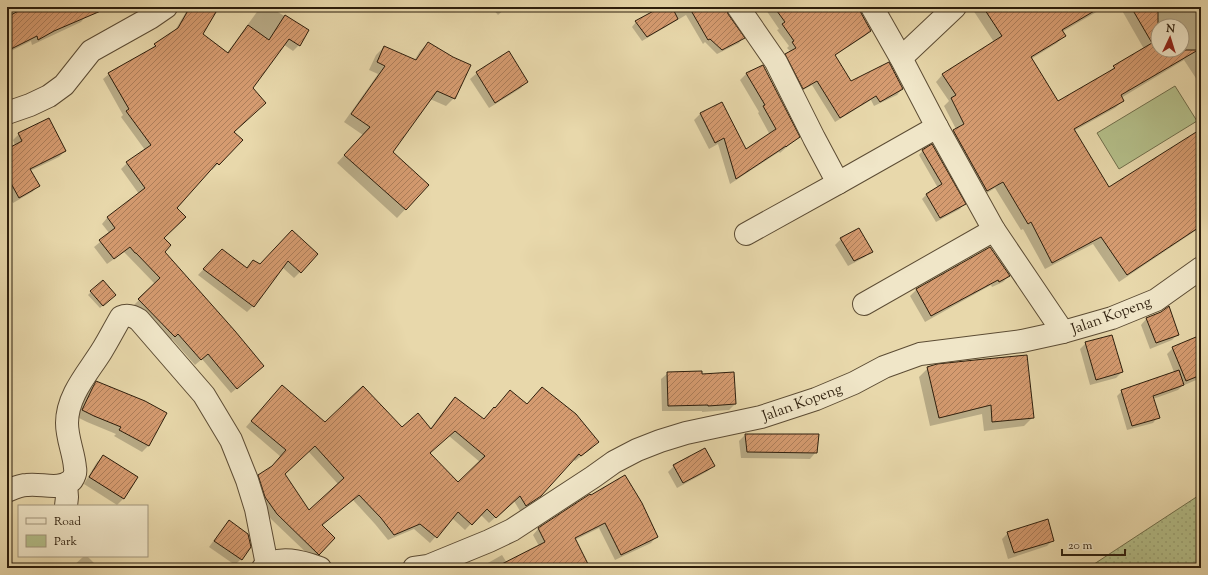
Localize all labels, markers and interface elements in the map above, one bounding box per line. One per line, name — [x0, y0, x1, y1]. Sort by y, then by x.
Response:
north arrow — [1150, 18, 1190, 58]
text: N — [1165, 21, 1176, 37]
street label: Jalan Kopeng — [1068, 292, 1155, 341]
street label: Jalan Kopeng — [759, 379, 846, 428]
legend — [18, 505, 148, 557]
text: Road — [54, 513, 81, 531]
scale bar — [1062, 531, 1125, 557]
text: Park — [54, 533, 77, 551]
text: 20 m — [1068, 537, 1093, 555]

